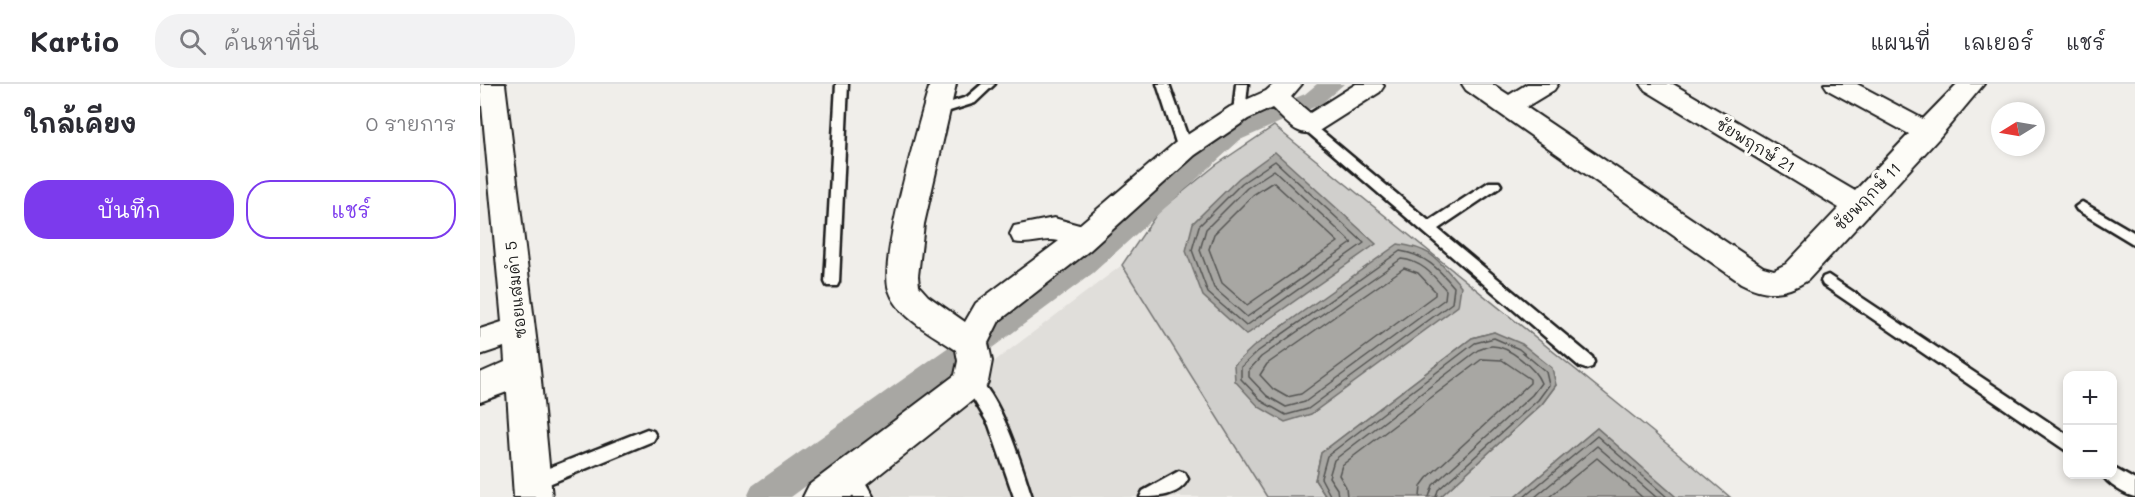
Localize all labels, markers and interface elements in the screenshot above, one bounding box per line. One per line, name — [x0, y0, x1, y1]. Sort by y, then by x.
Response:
search box — [155, 14, 575, 68]
text: Kartio — [30, 23, 119, 59]
icon: search — [176, 25, 209, 58]
text: ค้นหาที่นี่ — [224, 27, 319, 56]
text: แผนที่ — [1871, 28, 1930, 55]
text: เลเยอร์ — [1963, 28, 2033, 55]
text: แชร์ — [2066, 28, 2105, 55]
north arrow — [1991, 102, 2045, 156]
text: ใกล้เคียง — [24, 106, 136, 140]
text: 0 รายการ — [366, 110, 456, 136]
street label: ชัยพฤกษ์ 21 — [1712, 113, 1800, 178]
street label: ชัยพฤกษ์ 11 — [1829, 157, 1905, 235]
button: บันทึก — [24, 180, 234, 239]
button: แชร์ — [246, 180, 456, 239]
street label: ซอยแสมดำ 5 — [499, 240, 531, 340]
map controls — [2063, 371, 2117, 479]
button: + — [2063, 371, 2117, 425]
button: − — [2063, 425, 2117, 479]

